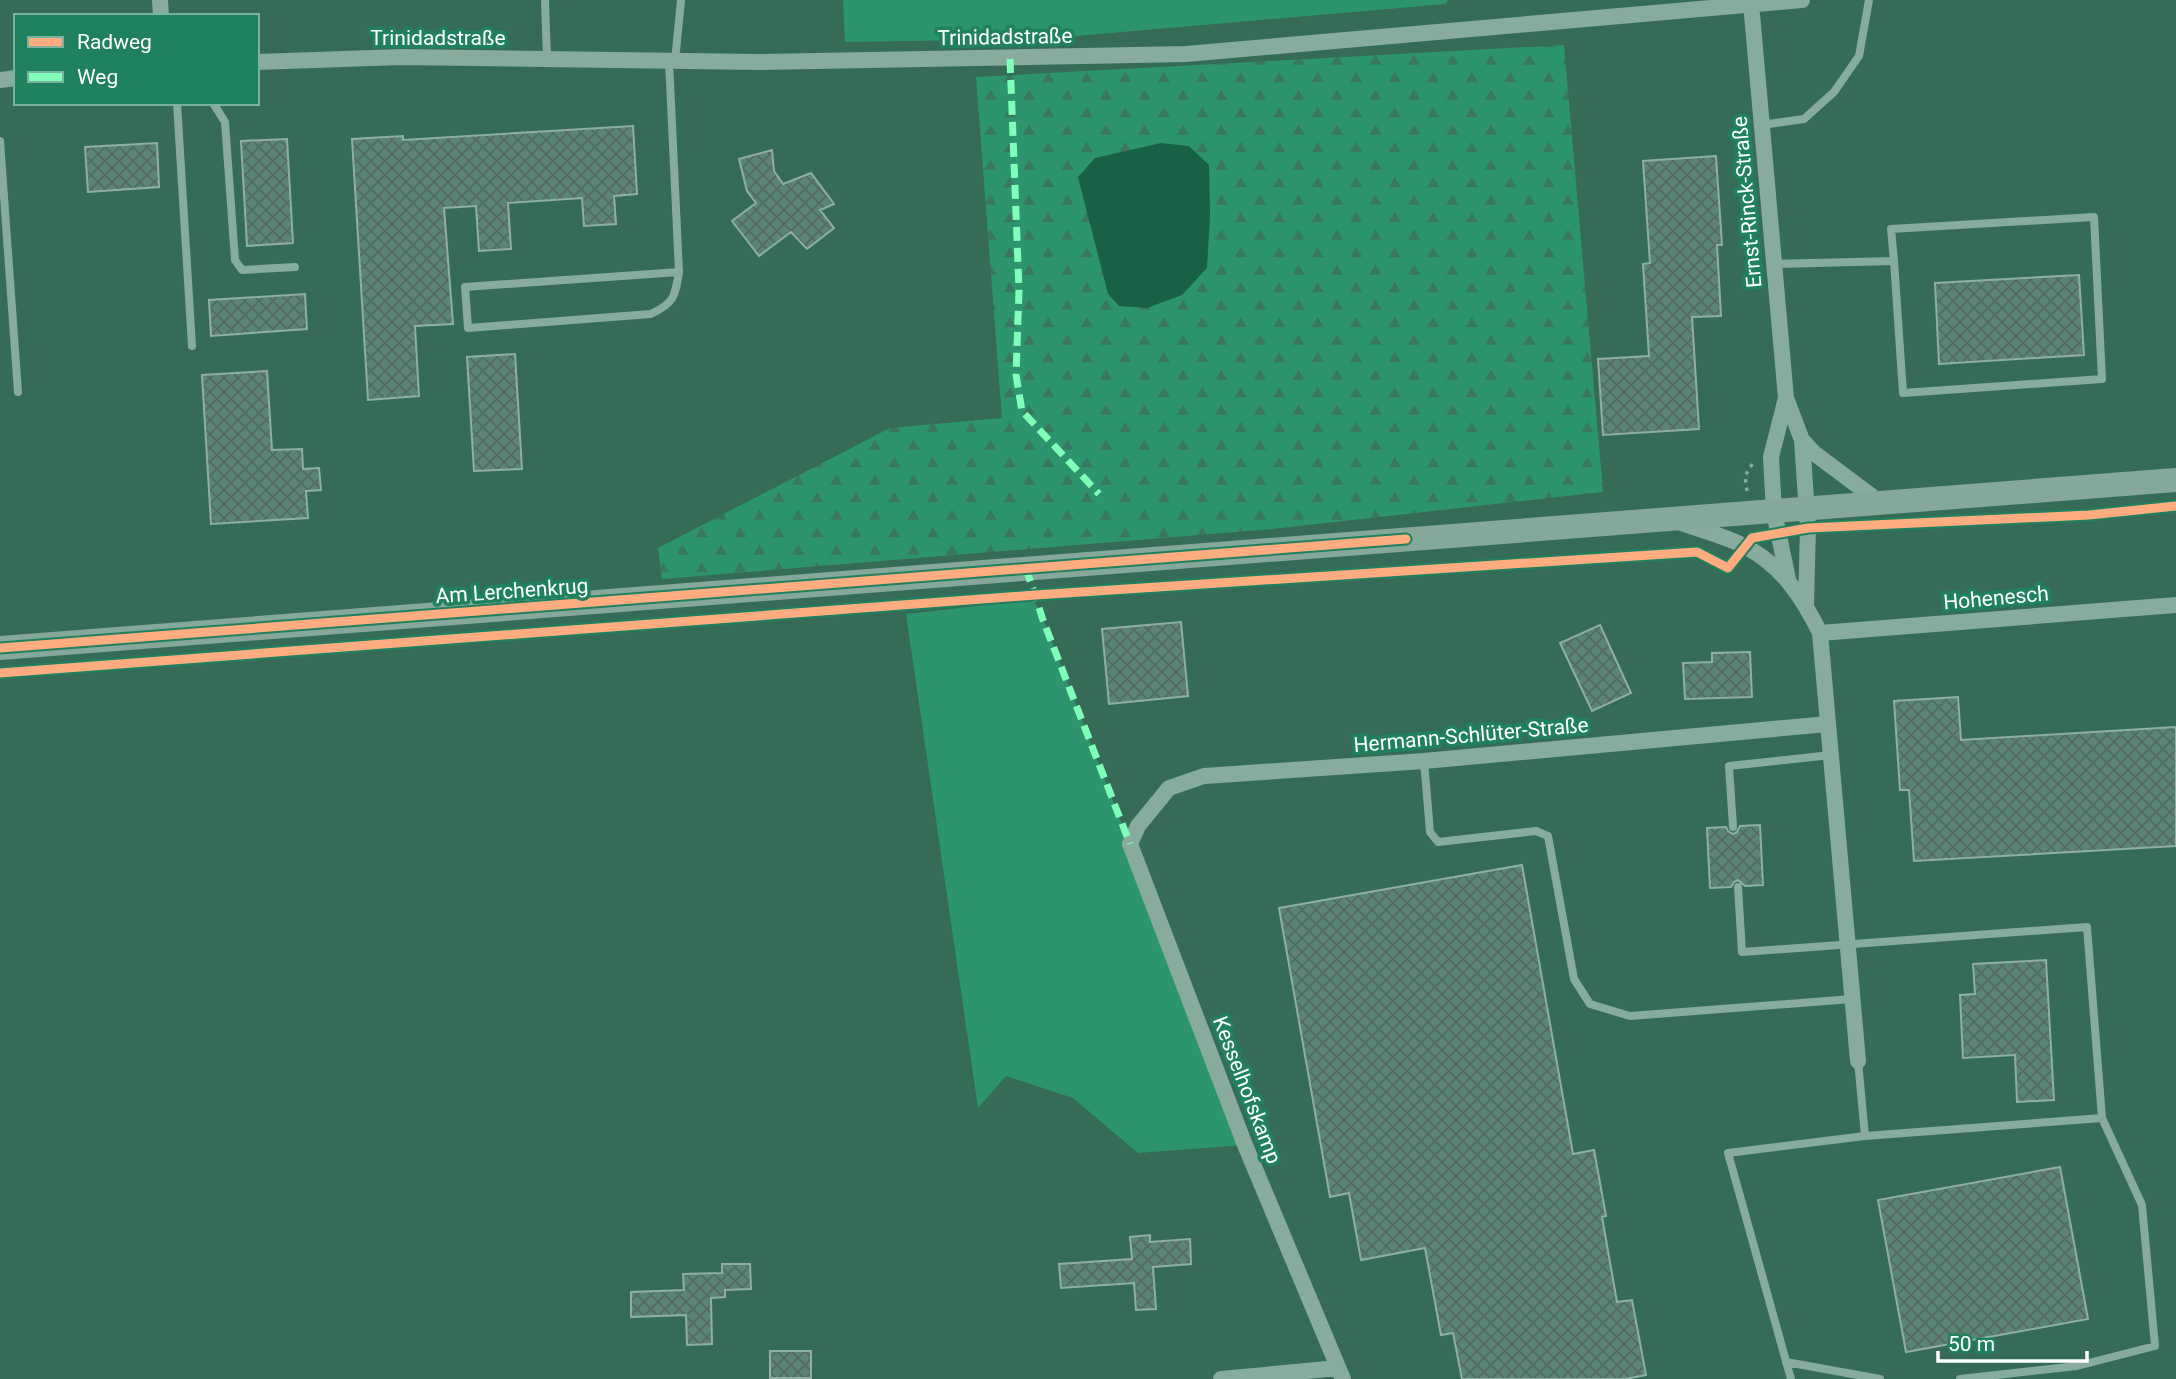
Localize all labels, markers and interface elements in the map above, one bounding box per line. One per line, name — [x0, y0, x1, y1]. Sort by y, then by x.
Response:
legend — [14, 14, 259, 105]
street label: Trinidadstraße — [937, 24, 1073, 50]
street label: Trinidadstraße — [370, 26, 506, 50]
text: Radweg — [77, 30, 152, 54]
text: Weg — [77, 65, 118, 89]
street label: Ernst-Rinck-Straße — [1728, 115, 1766, 289]
street label: Am Lerchenkrug — [435, 574, 589, 608]
street label: Hohenesch — [1942, 581, 2050, 615]
street label: Hermann-Schlüter-Straße — [1352, 713, 1590, 757]
street label: Kesselhofskamp — [1208, 1013, 1286, 1167]
scale bar — [1938, 1320, 2087, 1364]
text: 50 m — [1948, 1332, 1995, 1356]

